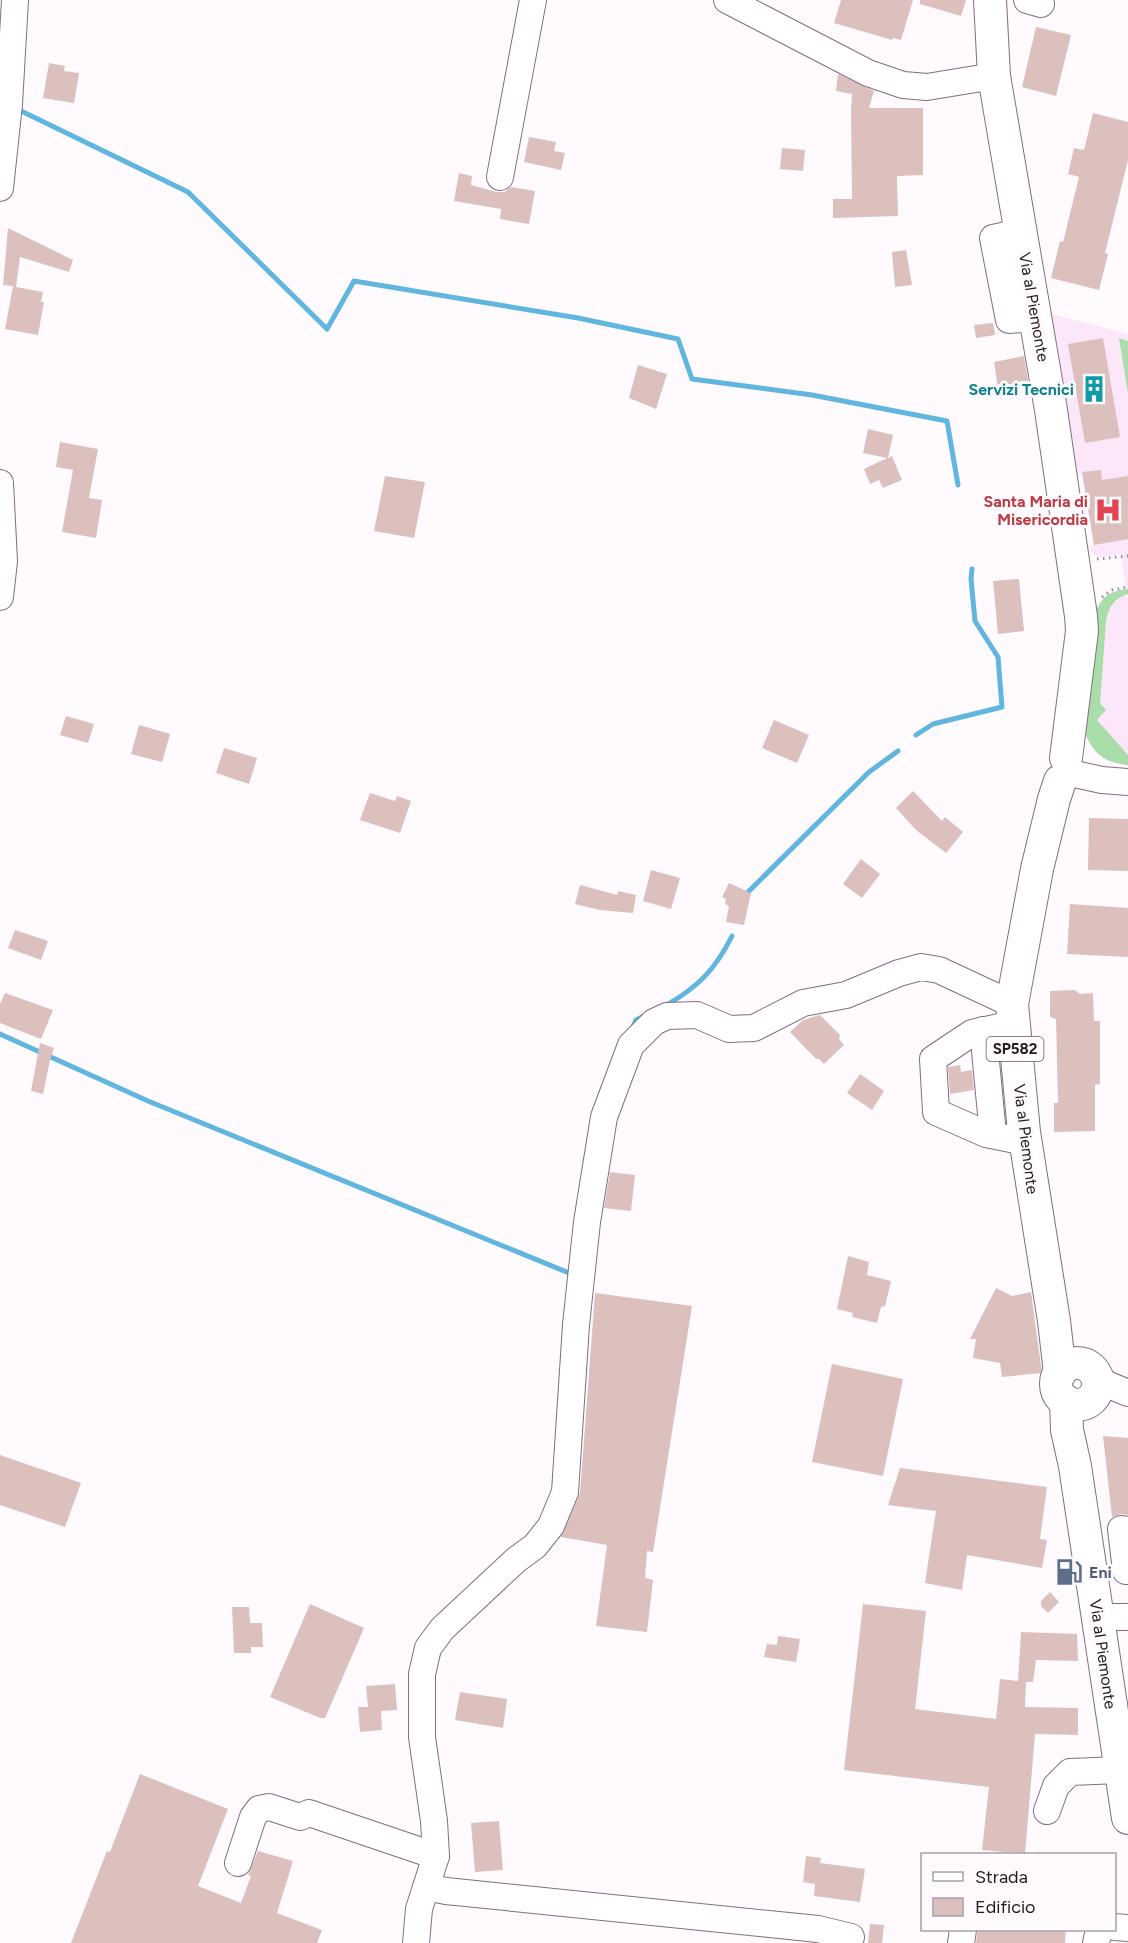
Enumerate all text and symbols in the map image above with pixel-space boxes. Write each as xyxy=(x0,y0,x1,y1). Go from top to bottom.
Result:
street label: Via al Piemonte xyxy=(1015,251,1053,363)
building icon: Servizi Tecnici xyxy=(1079,374,1109,404)
place label: Servizi Tecnici xyxy=(969,380,1074,399)
place label: Santa Maria di Misericordia xyxy=(984,492,1088,529)
hospital icon: Santa Maria di Misericordia xyxy=(1093,495,1123,525)
road number: SP582 xyxy=(986,1037,1044,1061)
street label: Via al Piemonte xyxy=(1010,1083,1042,1195)
fuel station icon: Eni xyxy=(1054,1557,1084,1587)
place label: Eni xyxy=(1089,1563,1112,1582)
street label: Via al Piemonte xyxy=(1086,1598,1120,1710)
legend xyxy=(921,1853,1116,1931)
text: Strada xyxy=(975,1866,1028,1888)
text: Edificio xyxy=(975,1896,1036,1918)

